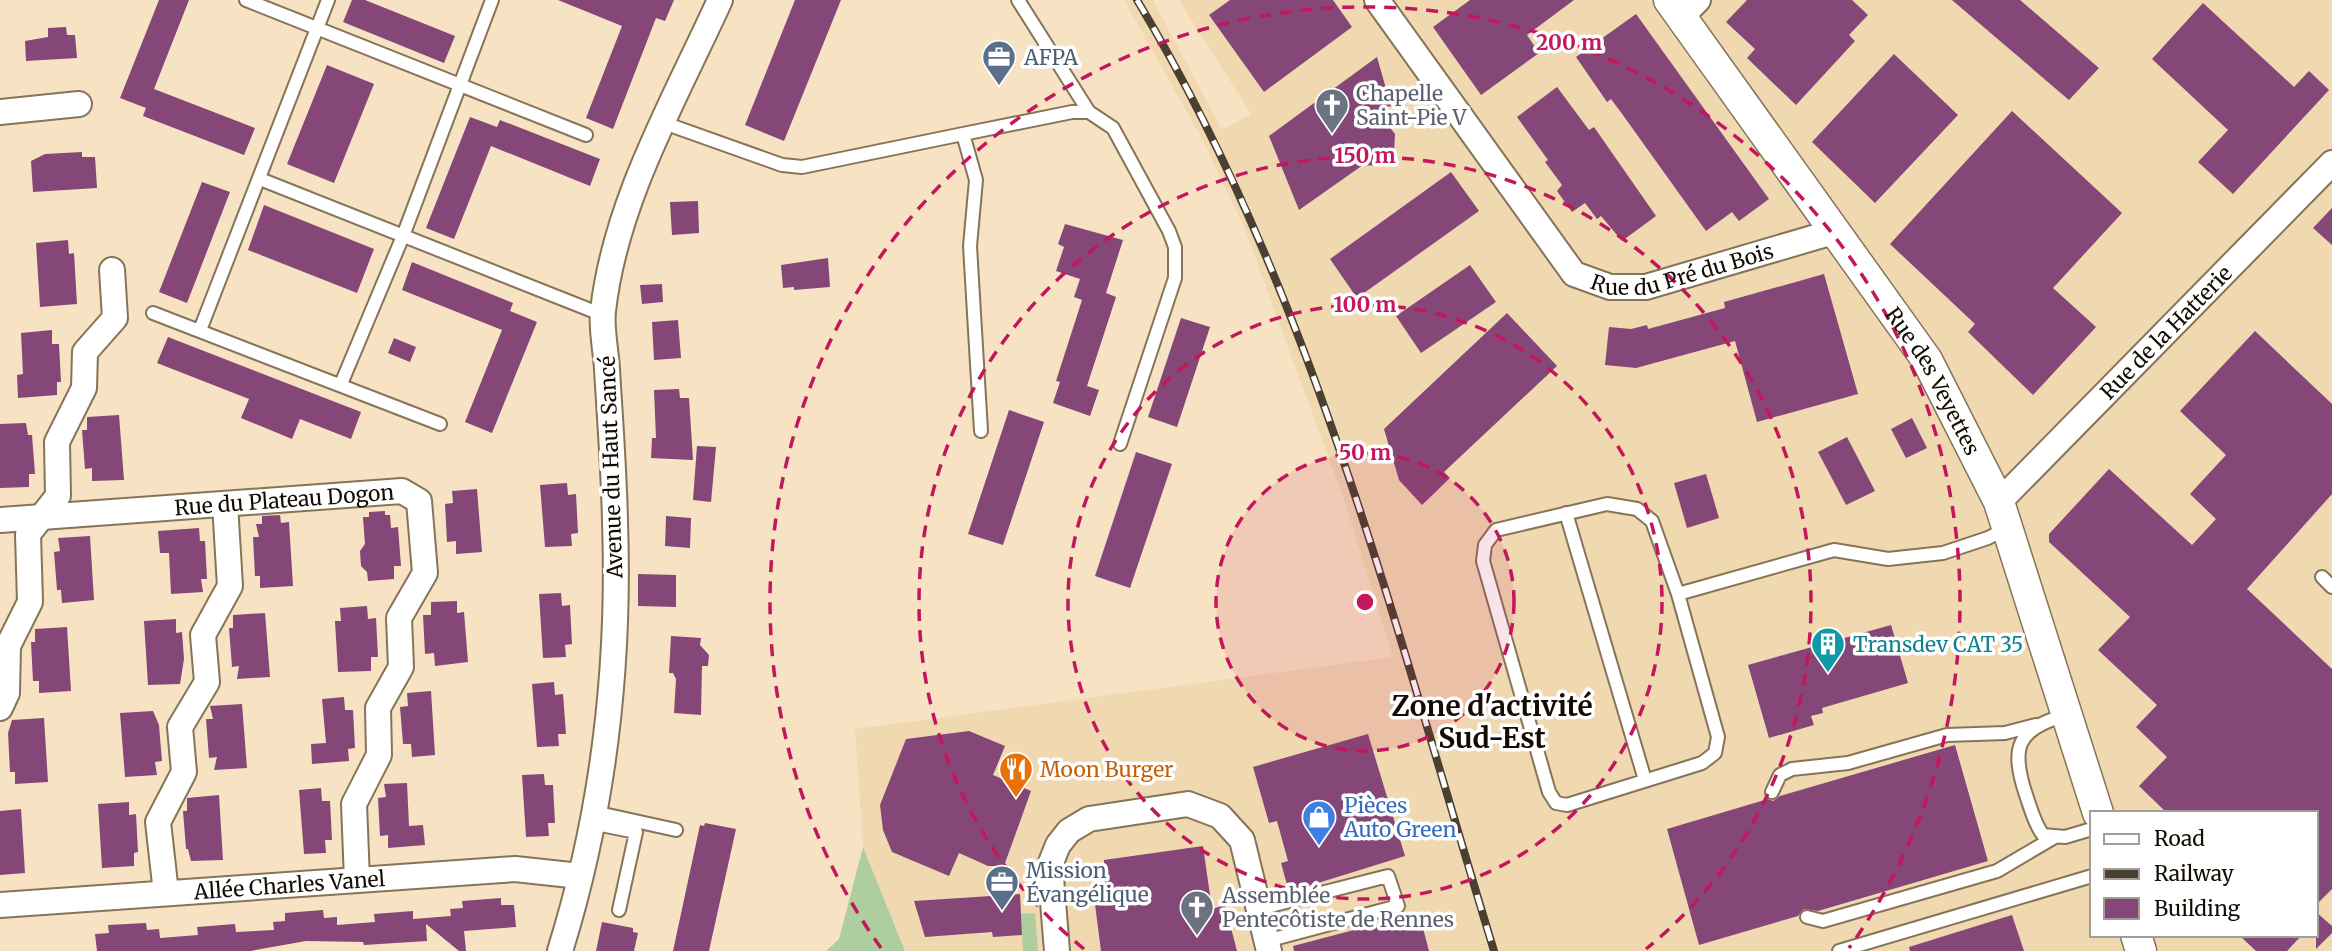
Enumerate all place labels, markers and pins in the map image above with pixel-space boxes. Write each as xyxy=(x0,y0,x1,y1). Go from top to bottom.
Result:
office icon: AFPA xyxy=(980,38,1018,87)
place label: AFPA xyxy=(1023,44,1078,71)
place label: Chapelle Saint-Pie V xyxy=(1356,80,1468,131)
church icon: Chapelle Saint-Pie V xyxy=(1313,86,1351,135)
centre of rings xyxy=(1353,590,1377,614)
building icon: Transdev CAT 35 xyxy=(1809,625,1847,674)
place label: Transdev CAT 35 xyxy=(1853,631,2023,658)
restaurant icon: Moon Burger xyxy=(997,750,1035,799)
place label: Moon Burger xyxy=(1040,756,1174,783)
place label: Pièces Auto Green xyxy=(1343,792,1456,843)
shop icon: Pièces Auto Green xyxy=(1300,798,1338,847)
place label: Mission Évangélique xyxy=(1026,857,1149,908)
office icon: Mission Évangélique xyxy=(983,863,1021,912)
place label: Assemblée Pentecôtiste de Rennes xyxy=(1221,882,1454,933)
church icon: Assemblée Pentecôtiste de Rennes xyxy=(1178,888,1216,937)

